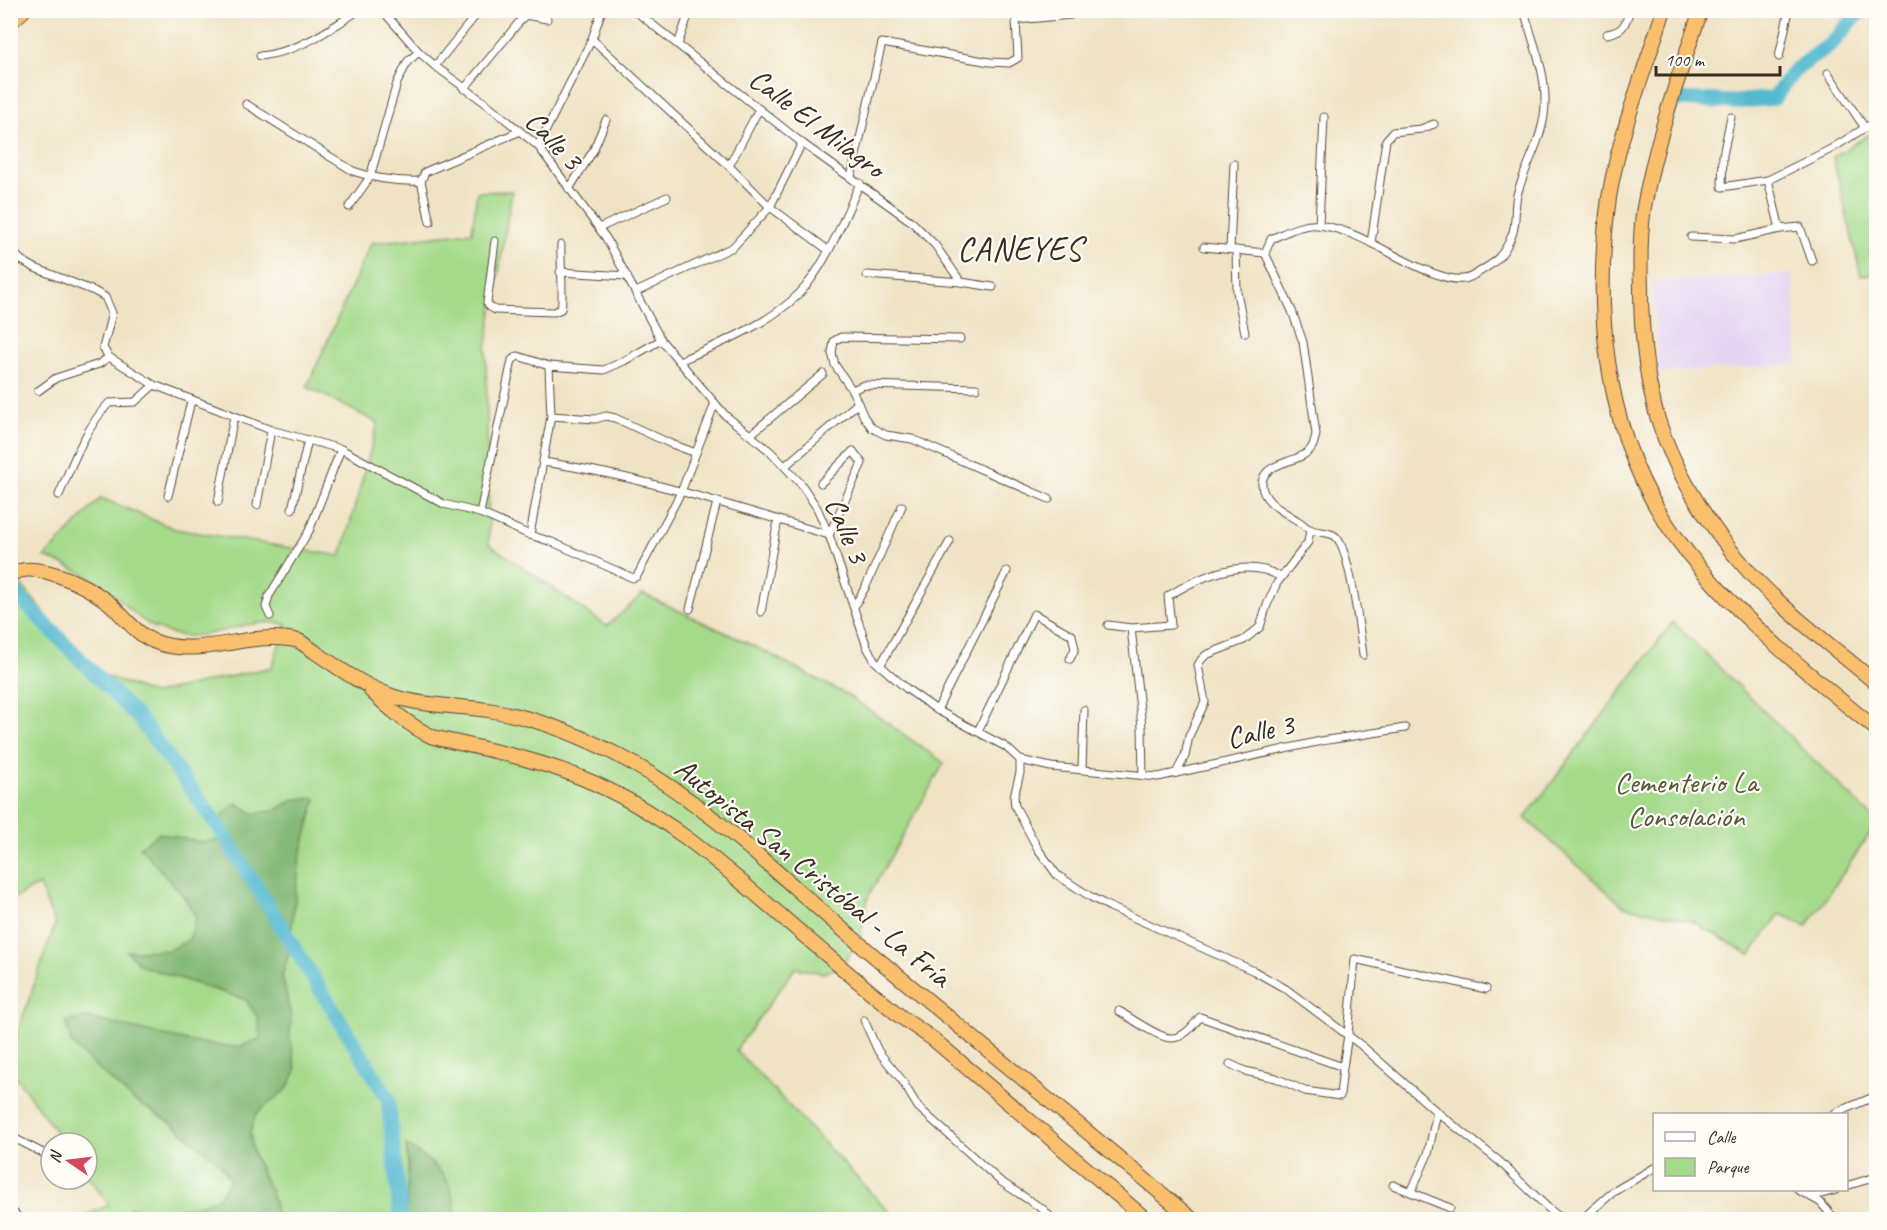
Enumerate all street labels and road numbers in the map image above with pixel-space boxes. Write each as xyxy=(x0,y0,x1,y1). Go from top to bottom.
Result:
street label: Calle El Milagro xyxy=(742,60,895,188)
street label: Calle 3 xyxy=(517,102,593,180)
street label: Calle 3 xyxy=(816,491,879,571)
street label: Calle 3 xyxy=(1223,704,1300,757)
street label: Autopista San Cristóbal - La Fría xyxy=(667,749,960,996)

